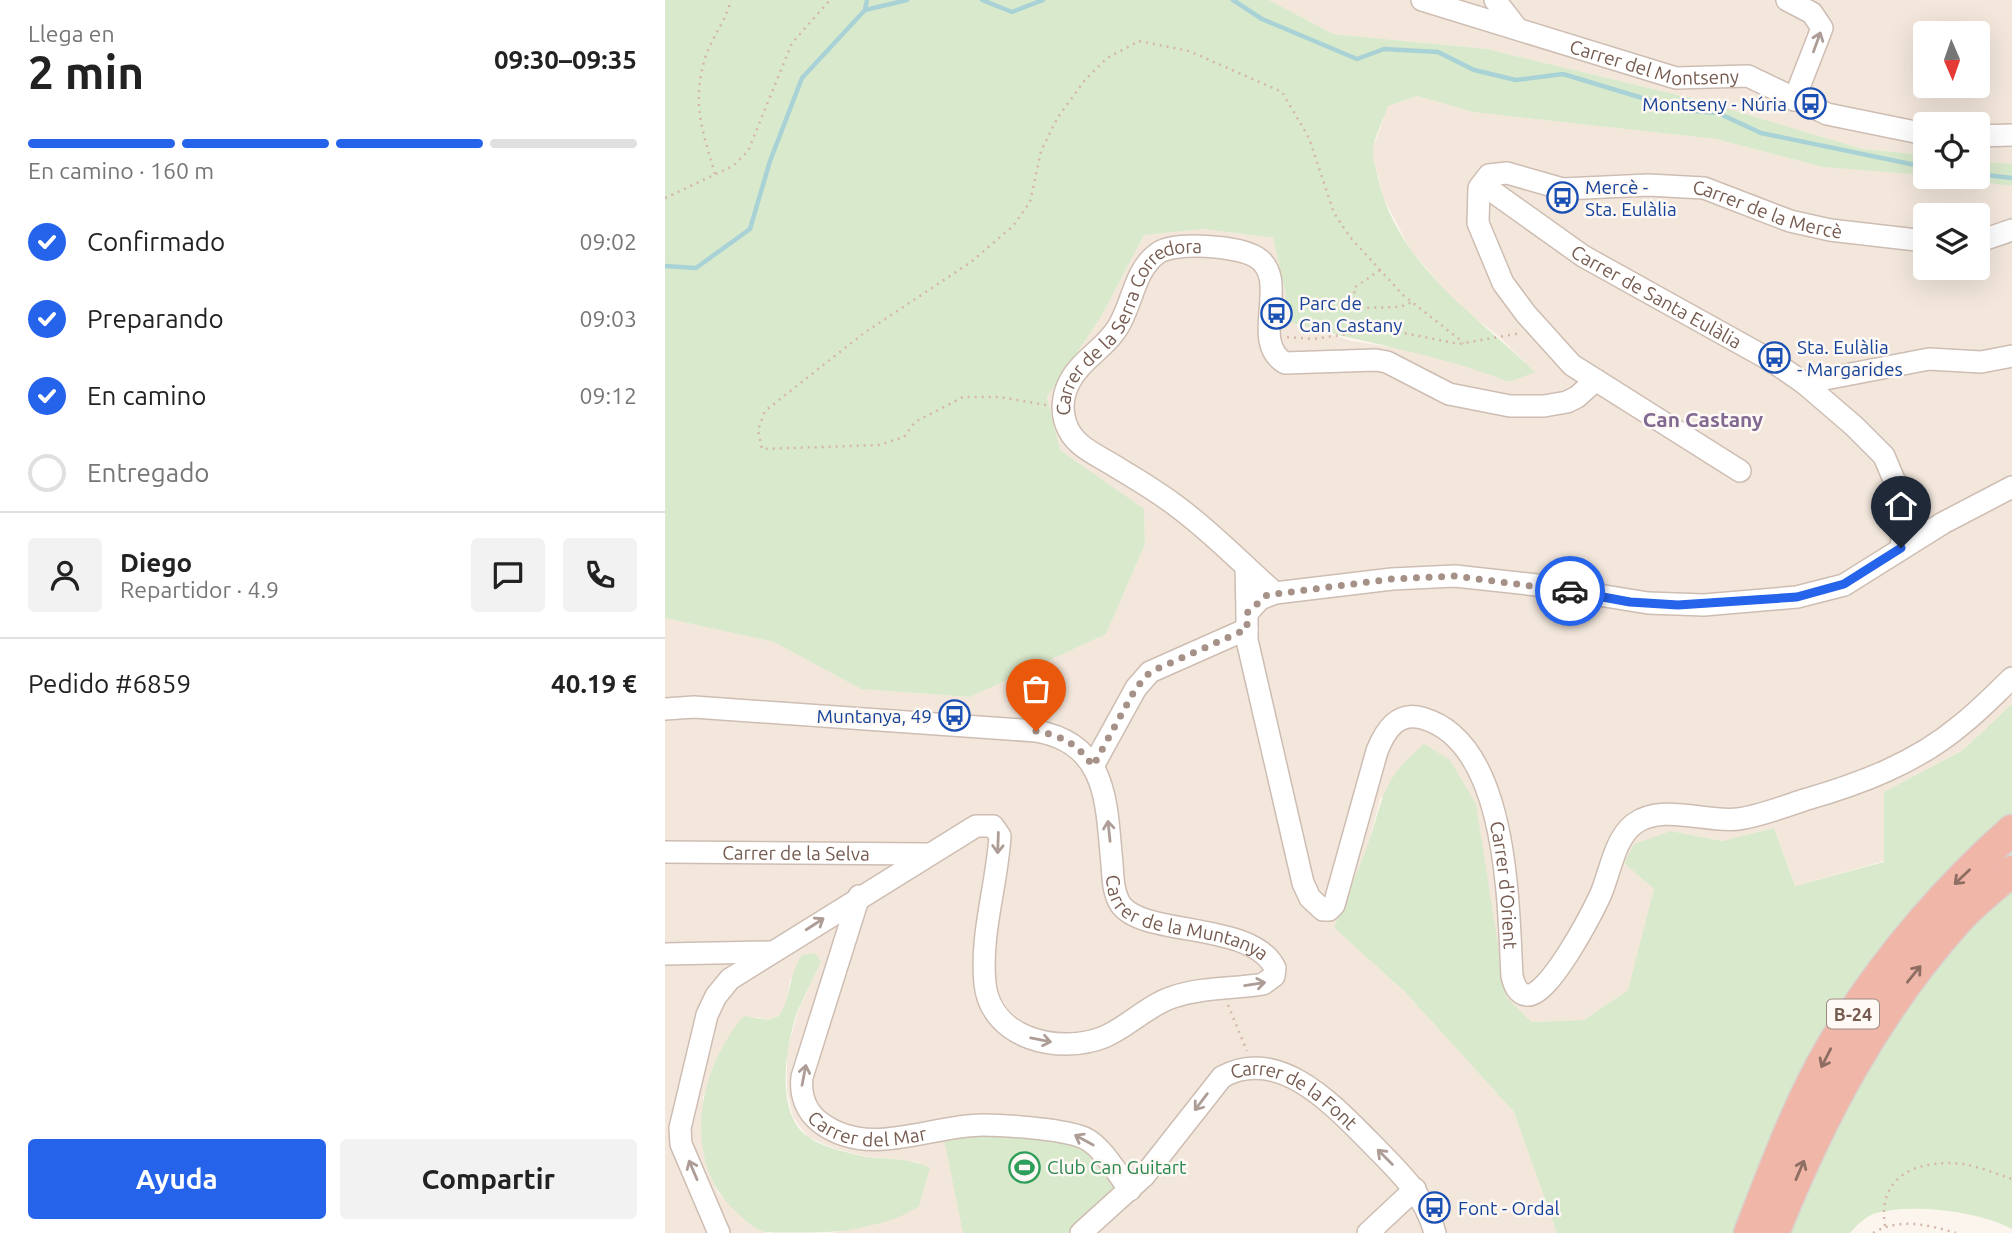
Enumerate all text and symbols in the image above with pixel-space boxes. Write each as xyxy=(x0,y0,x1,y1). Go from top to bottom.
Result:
text: Llega en xyxy=(28,21,115,46)
north arrow xyxy=(1913,21,1990,98)
map controls xyxy=(1913,21,1990,280)
one-way arrow xyxy=(1811,32,1824,54)
street label: Carrer del Montseny xyxy=(1567,35,1739,89)
text: 09:30–09:35 xyxy=(494,45,637,74)
text: 2 min xyxy=(28,46,144,98)
bus stop icon: Montseny - Núria xyxy=(1793,87,1827,121)
place label: Montseny - Núria xyxy=(1642,93,1787,115)
button: locate xyxy=(1913,112,1990,189)
text: En camino · 160 m xyxy=(28,158,214,183)
place label: Mercè - Sta. Eulàlia xyxy=(1585,176,1677,220)
street label: Carrer de la Mercè xyxy=(1692,176,1843,242)
bus stop icon: Mercè - Sta. Eulàlia xyxy=(1545,181,1579,215)
button: layers xyxy=(1913,203,1990,280)
icon: check xyxy=(28,223,66,261)
text: Confirmado xyxy=(87,227,225,256)
text: 09:02 xyxy=(579,229,637,254)
street label: Carrer de la Serra Corredora xyxy=(1052,235,1202,416)
street label: Carrer de Santa Eulàlia xyxy=(1567,240,1746,353)
place label: Parc de Can Castany xyxy=(1299,292,1402,336)
bus stop icon: Parc de Can Castany xyxy=(1259,297,1293,331)
icon: check xyxy=(28,300,66,338)
text: Preparando xyxy=(87,304,224,333)
text: 09:03 xyxy=(579,306,637,331)
place label: Sta. Eulàlia - Margarides xyxy=(1797,336,1903,380)
bus stop icon: Sta. Eulàlia - Margarides xyxy=(1757,341,1791,375)
icon: check xyxy=(28,377,66,415)
text: En camino xyxy=(87,381,207,410)
text: 09:12 xyxy=(579,383,637,408)
district label: Can Castany xyxy=(1643,407,1763,431)
text: Entregado xyxy=(87,458,210,487)
pin xyxy=(1871,476,1931,548)
icon: home xyxy=(1882,487,1920,525)
button: person xyxy=(28,538,102,612)
button: chat xyxy=(471,538,545,612)
button: phone xyxy=(563,538,637,612)
text: Diego xyxy=(120,548,192,577)
courier xyxy=(1535,556,1605,626)
icon: car xyxy=(1551,572,1589,610)
text: Repartidor · 4.9 xyxy=(120,577,279,602)
pin xyxy=(1006,659,1066,731)
text: Pedido #6859 xyxy=(28,669,191,698)
text: 40.19 € xyxy=(551,669,637,698)
icon: bag xyxy=(1017,670,1055,708)
bus stop icon: Muntanya, 49 xyxy=(938,699,972,733)
place label: Muntanya, 49 xyxy=(817,705,932,727)
street label: Carrer d'Orient xyxy=(1486,819,1522,950)
one-way arrow xyxy=(1102,820,1115,842)
one-way arrow xyxy=(991,832,1005,855)
street label: Carrer de la Selva xyxy=(722,841,870,865)
one-way arrow xyxy=(1954,869,1971,886)
street label: Carrer de la Muntanya xyxy=(1102,873,1273,965)
one-way arrow xyxy=(804,916,824,930)
one-way arrow xyxy=(1906,965,1922,983)
one-way arrow xyxy=(1243,978,1266,991)
road number: B-24 xyxy=(1827,1000,1879,1028)
one-way arrow xyxy=(1029,1033,1052,1047)
one-way arrow xyxy=(1818,1047,1832,1068)
street label: Carrer de la Font xyxy=(1228,1057,1362,1134)
one-way arrow xyxy=(797,1064,811,1087)
one-way arrow xyxy=(1194,1092,1209,1111)
street label: Carrer del Mar xyxy=(804,1106,928,1151)
one-way arrow xyxy=(1075,1133,1095,1147)
button: Ayuda xyxy=(28,1139,326,1219)
button: Compartir xyxy=(340,1139,637,1219)
one-way arrow xyxy=(1377,1149,1394,1166)
sports icon: Club Can Guitart xyxy=(1007,1150,1041,1184)
place label: Club Can Guitart xyxy=(1047,1156,1187,1178)
one-way arrow xyxy=(1794,1159,1807,1181)
one-way arrow xyxy=(685,1160,698,1182)
bus stop icon: Font - Ordal xyxy=(1418,1191,1452,1225)
place label: Font - Ordal xyxy=(1458,1197,1559,1219)

